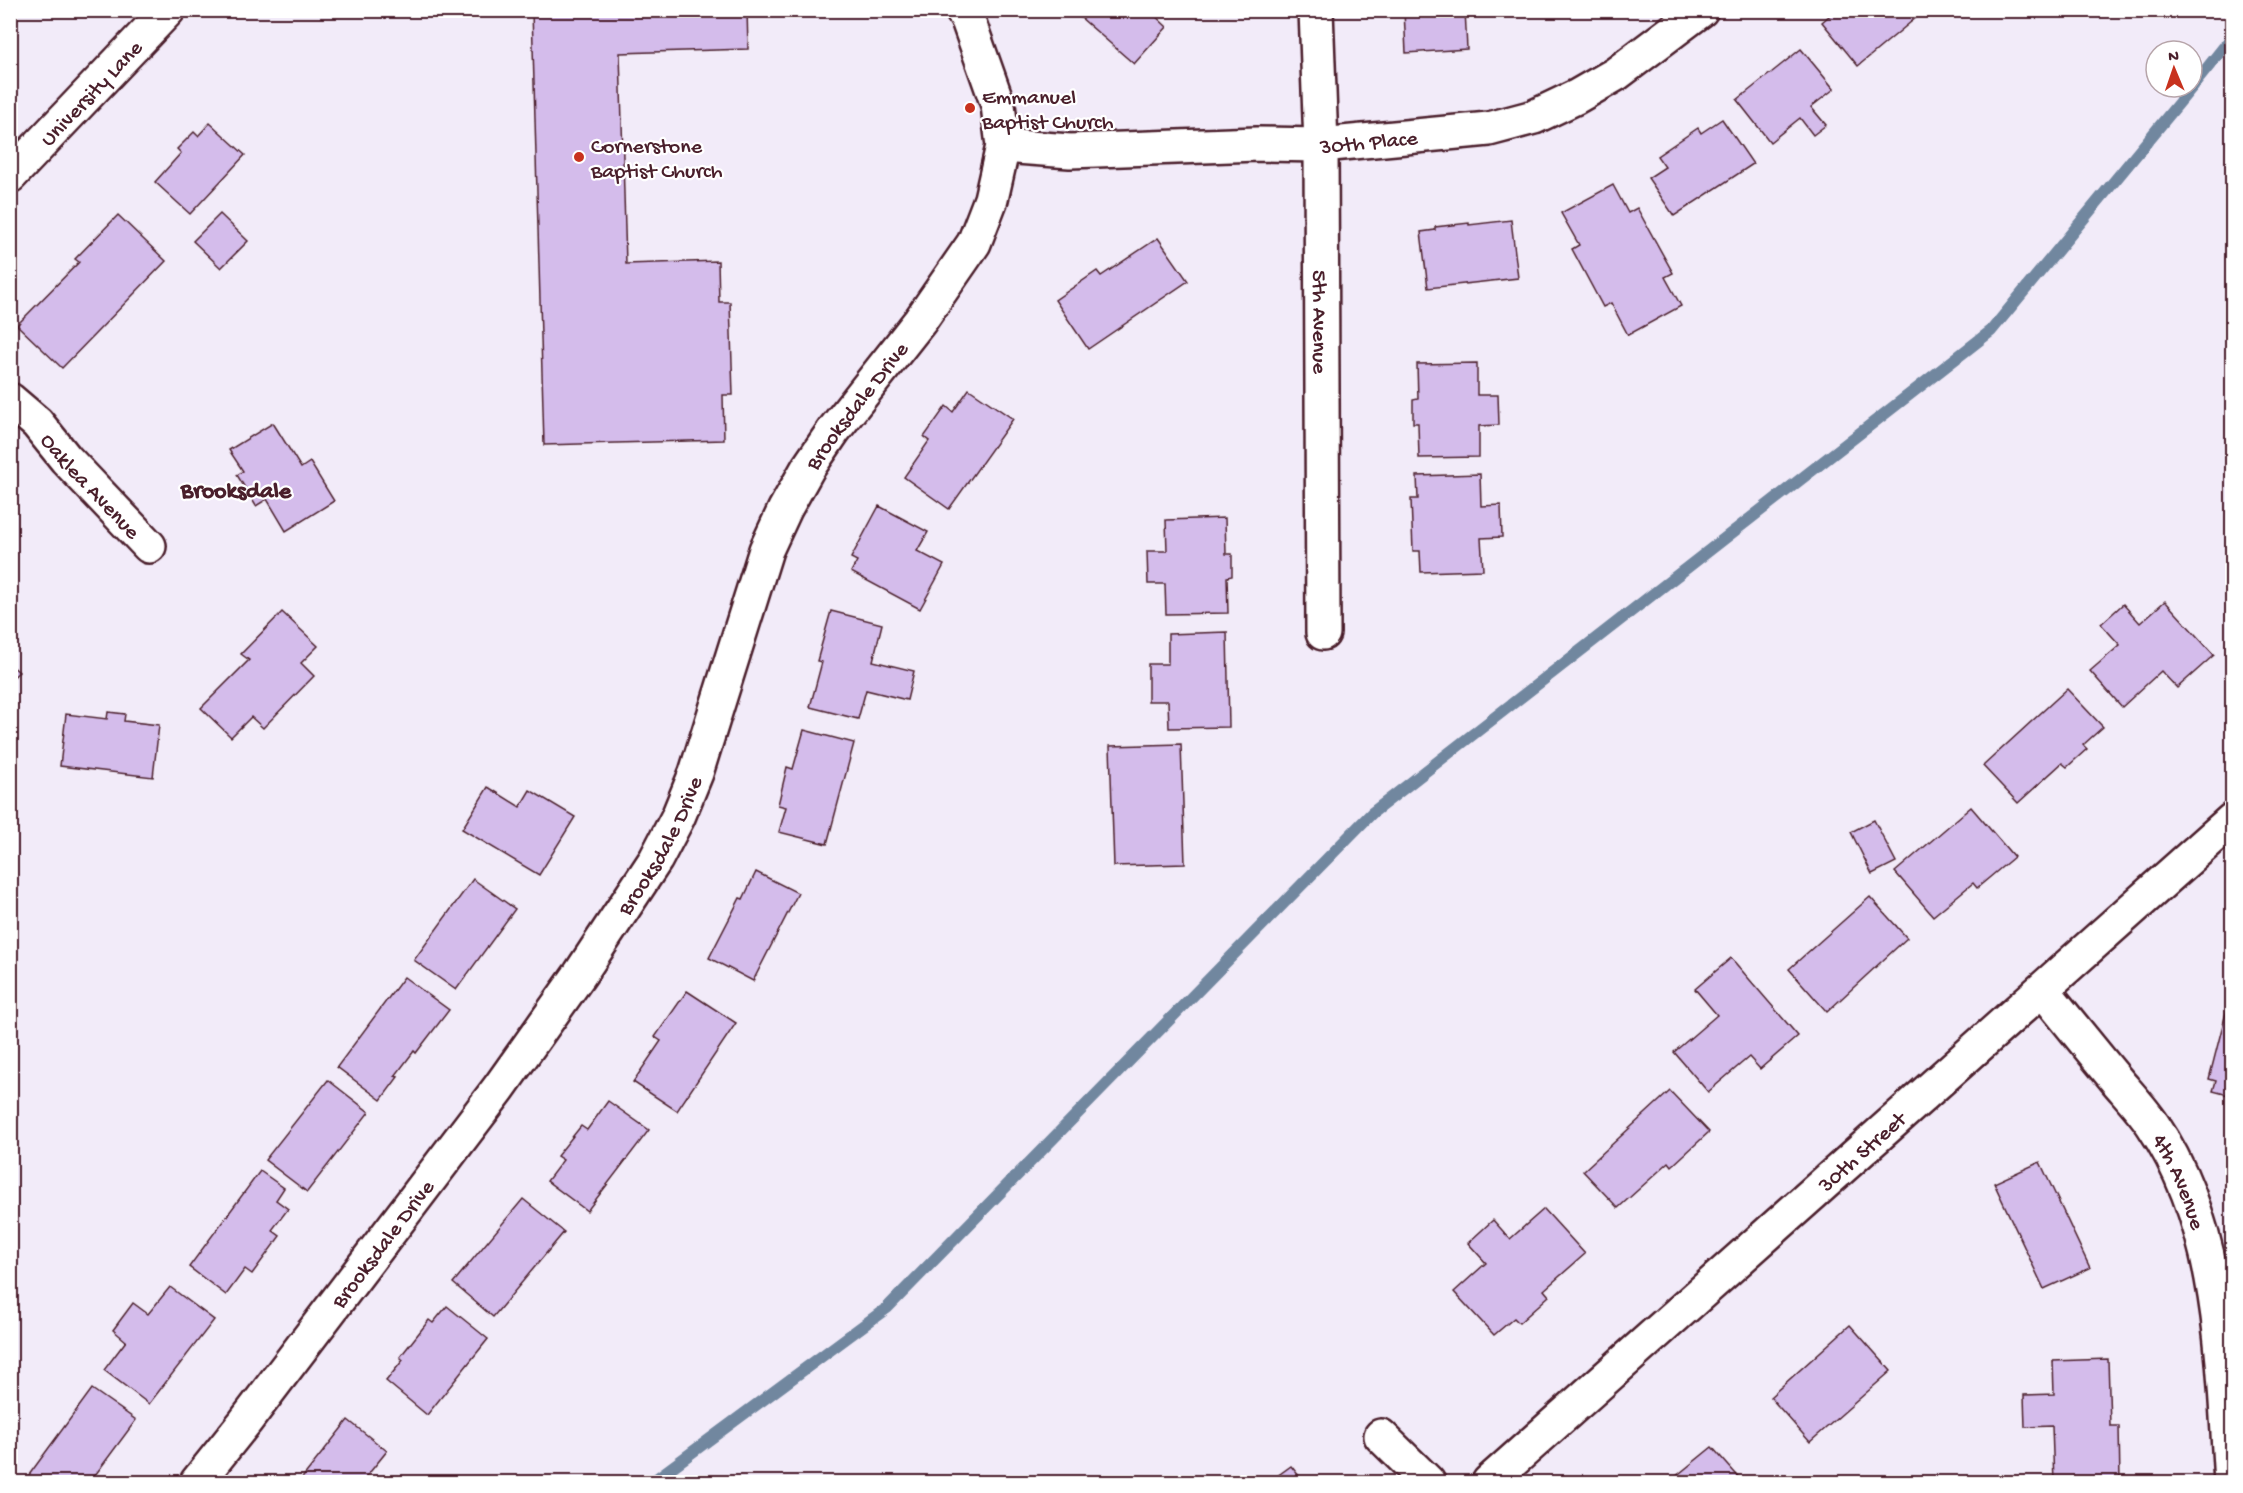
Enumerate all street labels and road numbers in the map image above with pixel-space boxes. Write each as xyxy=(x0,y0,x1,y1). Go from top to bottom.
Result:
street label: University Lane xyxy=(36,36,150,153)
street label: 30th Place xyxy=(1318,127,1419,162)
street label: 5th Avenue xyxy=(1305,270,1331,375)
street label: Brooksdale Drive xyxy=(801,337,916,477)
street label: Oaklea Avenue xyxy=(33,429,145,546)
street label: Brooksdale Drive xyxy=(613,773,710,922)
street label: 30th Street xyxy=(1814,1107,1914,1200)
street label: 4th Avenue xyxy=(2145,1130,2209,1234)
street label: Brooksdale Drive xyxy=(327,1175,442,1315)

